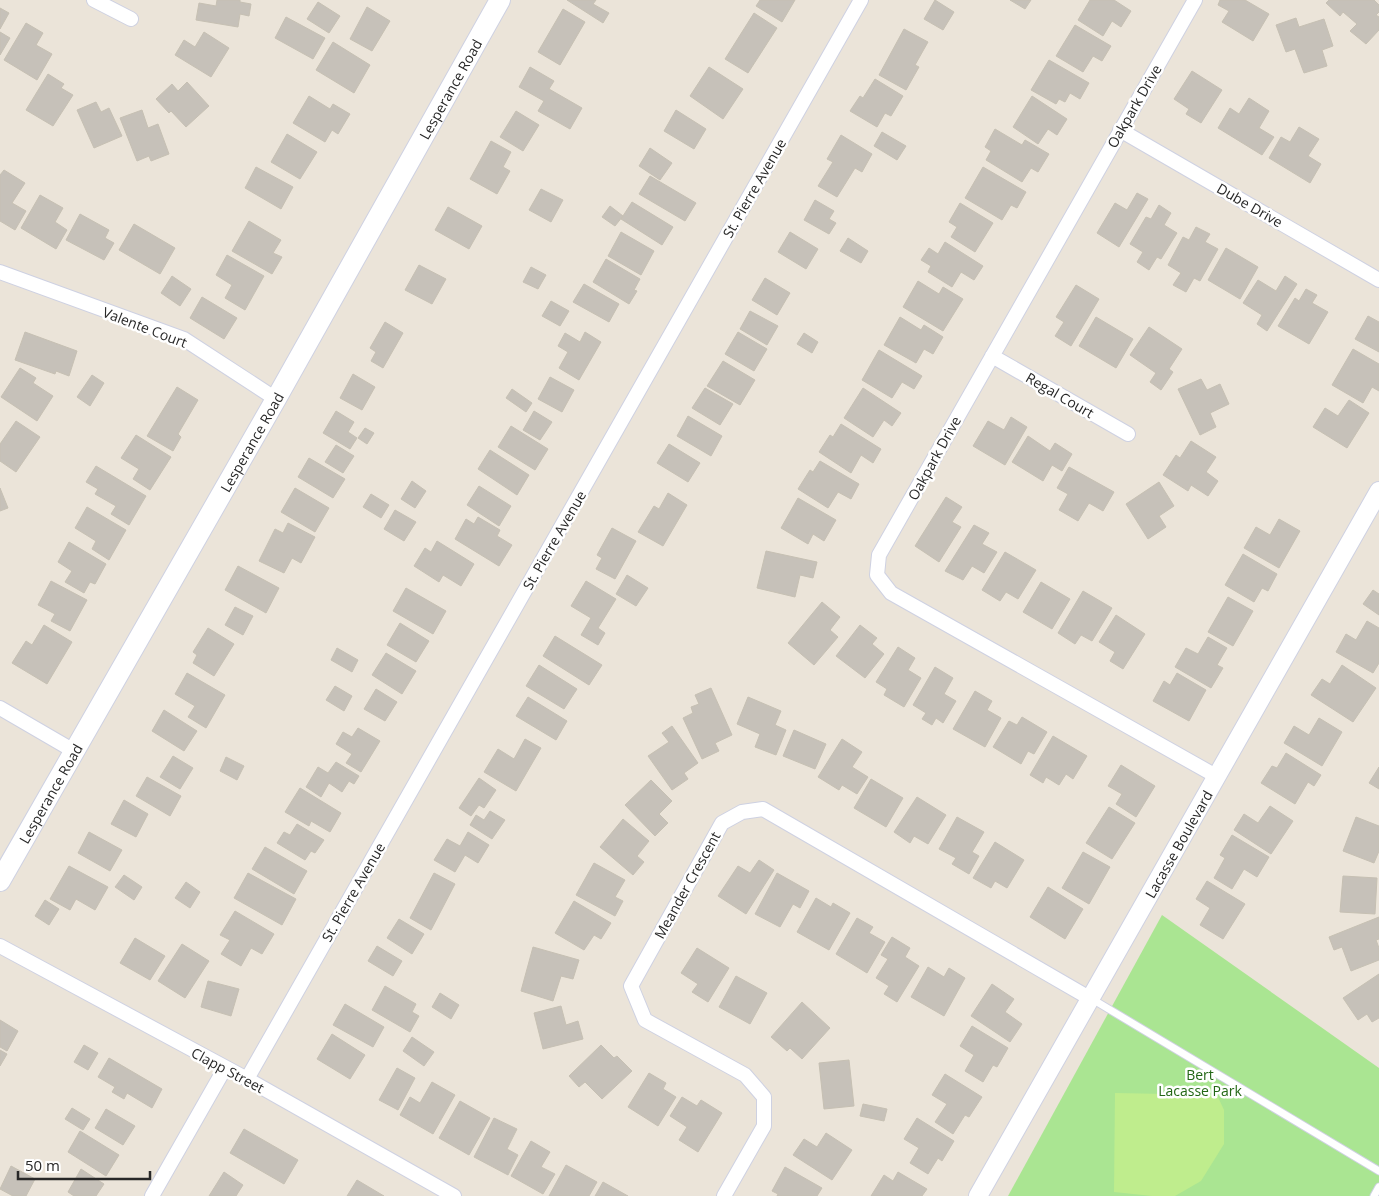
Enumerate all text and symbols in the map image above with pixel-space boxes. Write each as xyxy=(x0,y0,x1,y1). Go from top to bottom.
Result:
street label: Lesperance Road xyxy=(414,35,486,142)
street label: Oakpark Drive xyxy=(1102,61,1166,151)
street label: St. Pierre Avenue xyxy=(718,135,790,241)
street label: Dube Drive xyxy=(1214,179,1287,232)
street label: Valente Court xyxy=(100,302,190,352)
street label: Regal Court xyxy=(1023,368,1097,422)
street label: Lesperance Road xyxy=(215,389,288,495)
street label: Oakpark Drive xyxy=(903,412,965,503)
street label: St. Pierre Avenue xyxy=(518,487,590,593)
street label: Lesperance Road xyxy=(14,740,86,847)
street label: Lacasse Boulevard xyxy=(1140,787,1216,901)
street label: Meander Crescent xyxy=(650,828,724,942)
street label: St. Pierre Avenue xyxy=(317,839,389,945)
street label: Clapp Street xyxy=(188,1043,268,1097)
park label: Bert Lacasse Park xyxy=(1158,1065,1242,1100)
scale bar xyxy=(18,1148,150,1180)
text: 50 m xyxy=(25,1155,60,1175)

